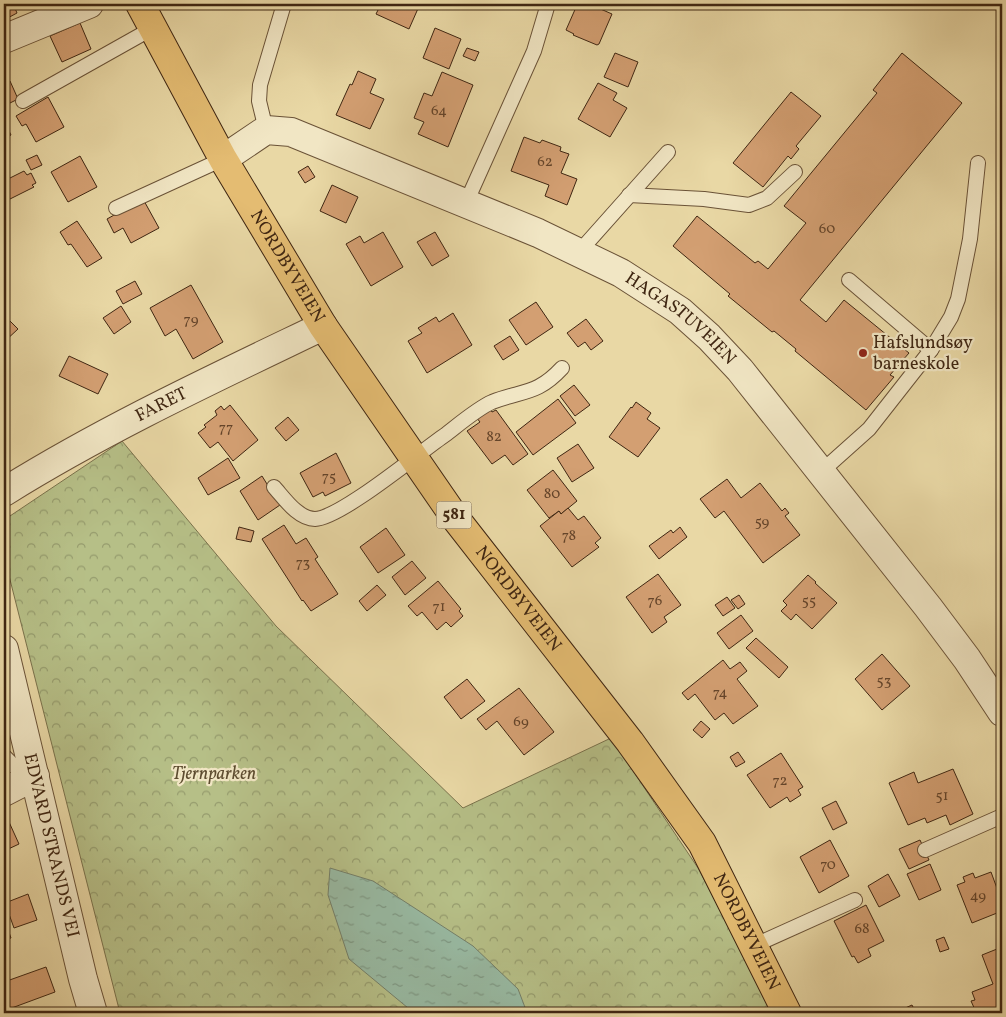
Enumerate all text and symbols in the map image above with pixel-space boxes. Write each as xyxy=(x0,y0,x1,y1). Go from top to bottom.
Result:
house number: 64 xyxy=(431,101,447,122)
house number: 62 xyxy=(537,152,553,173)
street label: NORDBYVEIEN xyxy=(244,205,331,328)
house number: 60 xyxy=(819,219,835,240)
street label: HAGASTUVEIEN xyxy=(620,266,742,371)
house number: 79 xyxy=(184,310,199,331)
place label: Hafslundsøy barneskole xyxy=(873,331,973,377)
marker: Hafslundsøy barneskole xyxy=(857,347,869,359)
street label: FARET xyxy=(131,381,192,428)
house number: 77 xyxy=(219,418,233,439)
house number: 82 xyxy=(486,427,502,448)
house number: 75 xyxy=(322,467,336,488)
house number: 80 xyxy=(544,484,560,505)
road number: 581 xyxy=(436,502,472,528)
house number: 59 xyxy=(755,512,770,533)
house number: 78 xyxy=(562,526,576,547)
street label: NORDBYVEIEN xyxy=(469,541,567,657)
house number: 73 xyxy=(296,553,310,574)
house number: 76 xyxy=(648,591,662,612)
house number: 55 xyxy=(802,591,816,612)
house number: 71 xyxy=(432,597,446,618)
house number: 53 xyxy=(877,671,891,692)
house number: 74 xyxy=(713,683,727,704)
house number: 69 xyxy=(513,712,529,733)
street label: EDVARD STRANDS VEI xyxy=(17,751,85,940)
park label: Tjernparken xyxy=(172,762,256,787)
house number: 72 xyxy=(772,771,788,792)
house number: 51 xyxy=(935,786,949,807)
house number: 70 xyxy=(820,855,836,876)
street label: NORDBYVEIEN xyxy=(707,869,786,994)
house number: 49 xyxy=(970,886,986,907)
house number: 68 xyxy=(854,919,870,940)

